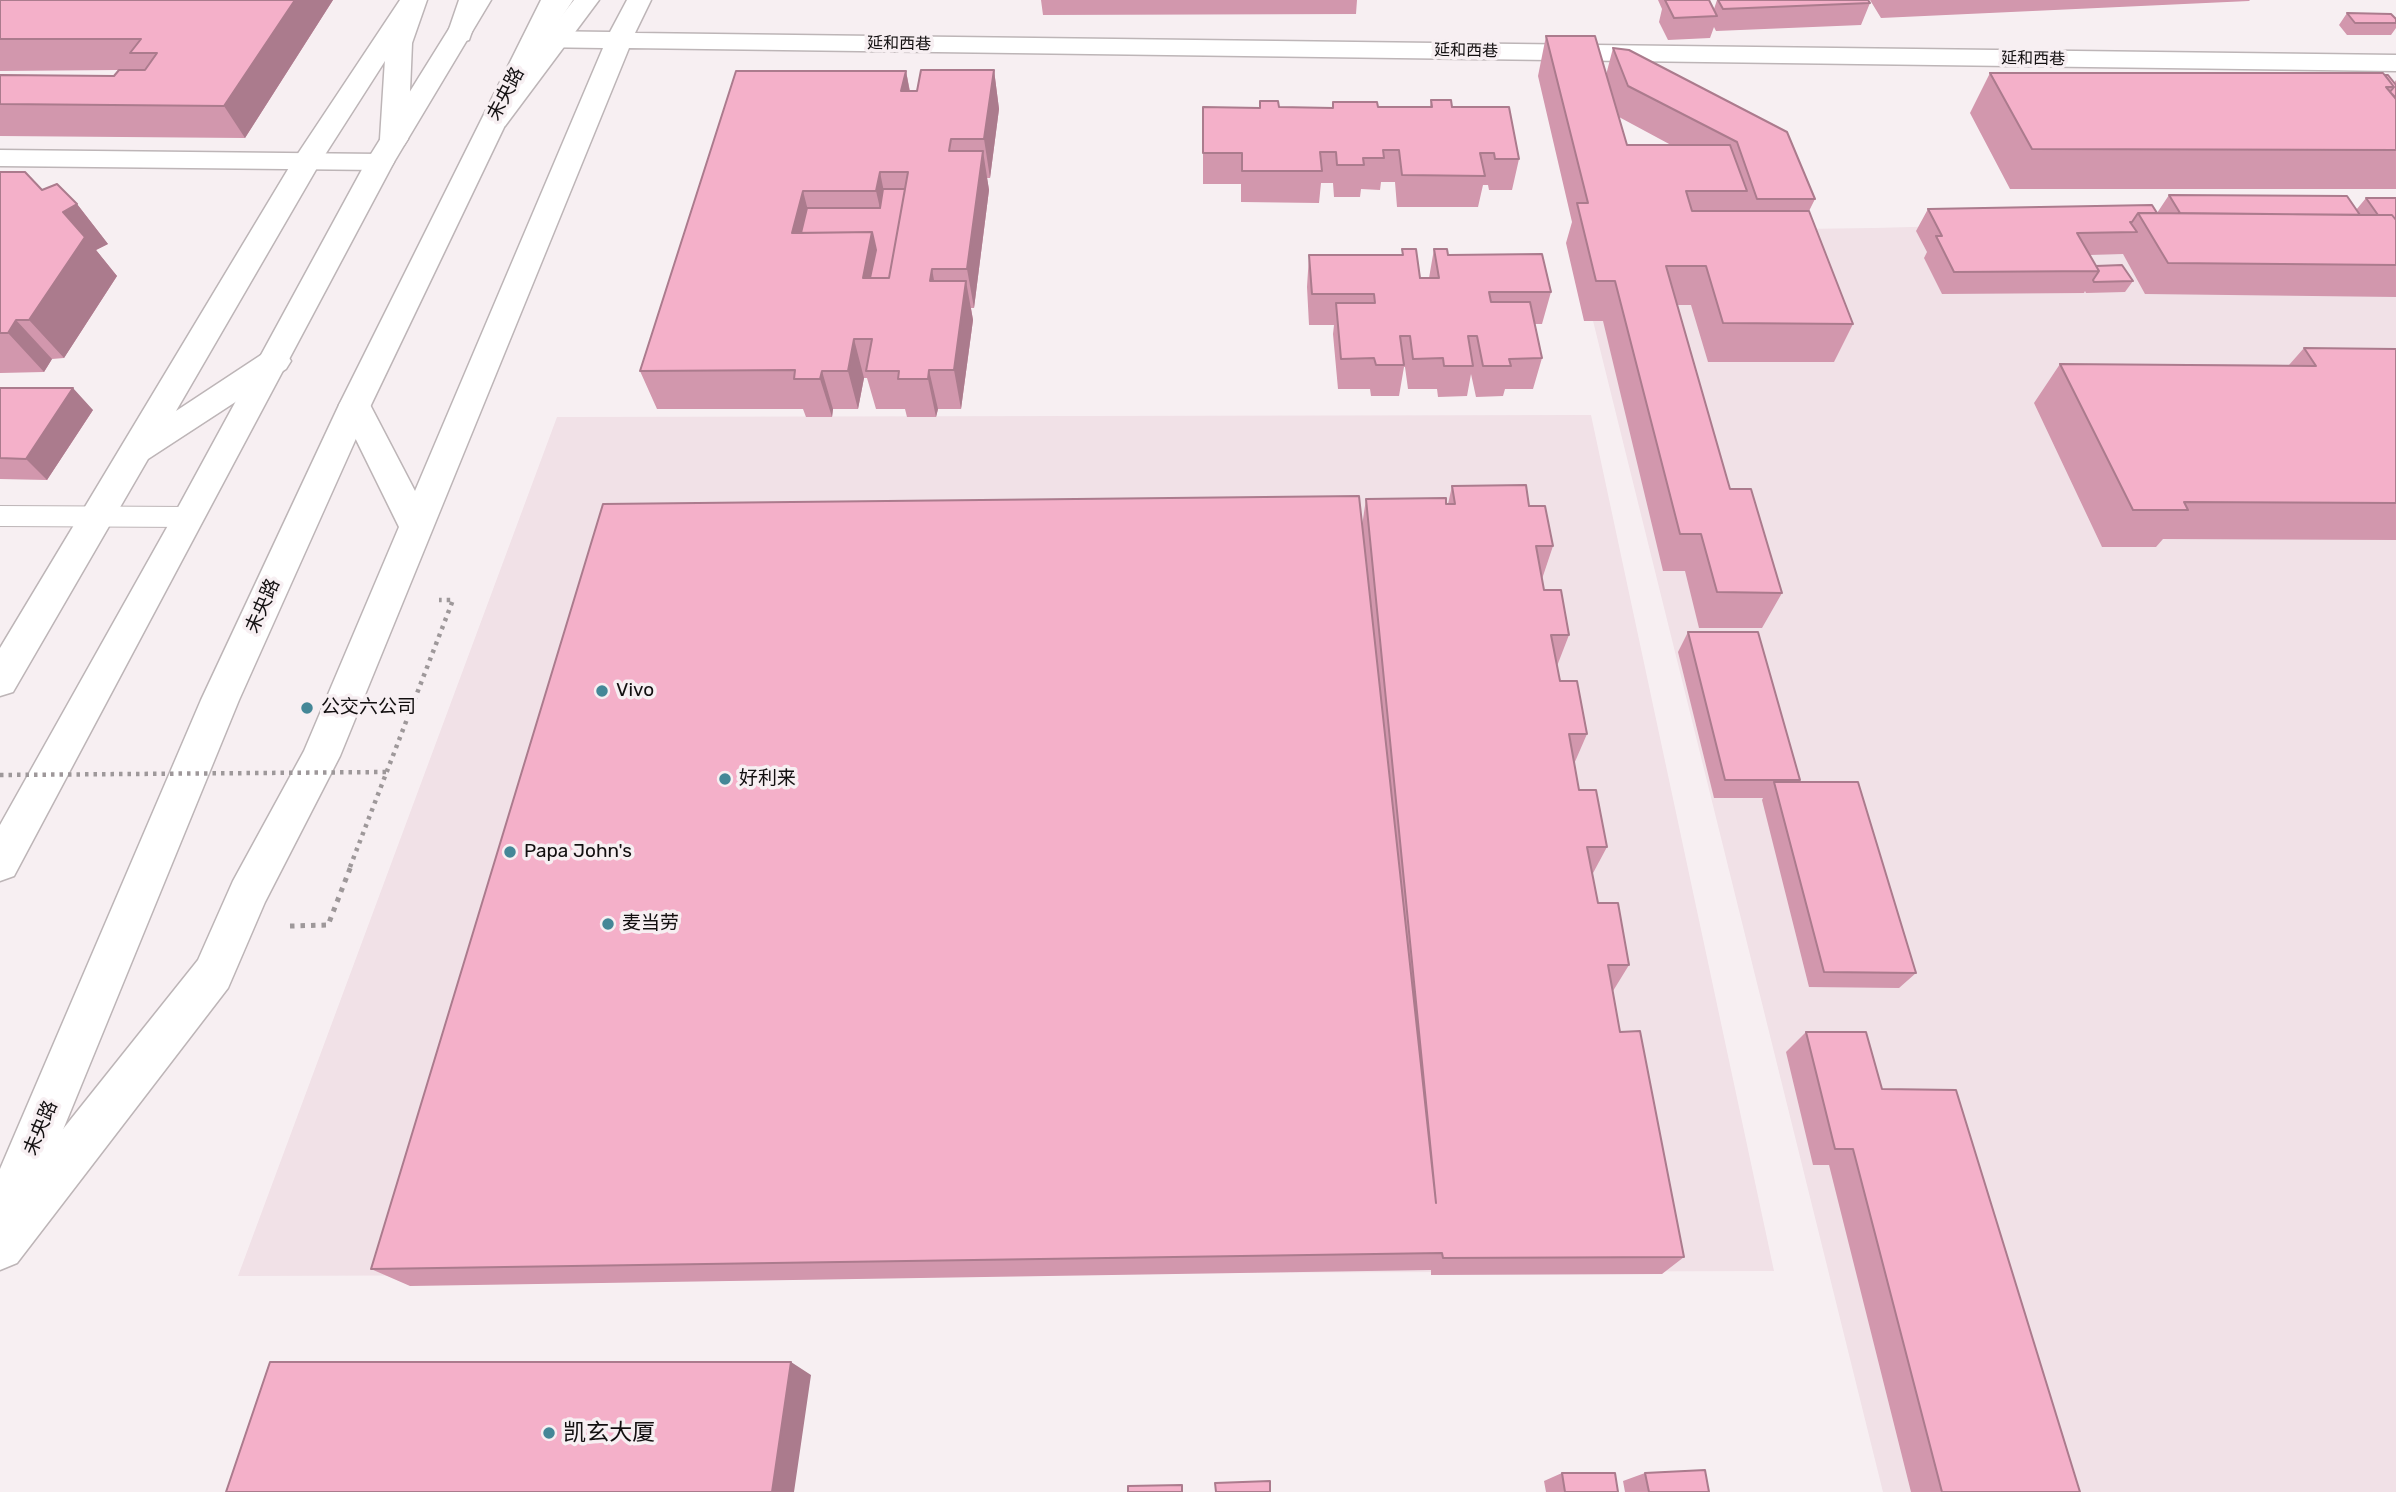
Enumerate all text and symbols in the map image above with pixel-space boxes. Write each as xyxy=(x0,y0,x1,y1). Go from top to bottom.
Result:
street label: 延和西巷 xyxy=(867,34,931,54)
street label: 延和西巷 xyxy=(1434,41,1498,61)
street label: 延和西巷 xyxy=(2001,49,2065,69)
street label: 未央路 xyxy=(483,63,529,125)
street label: 未央路 xyxy=(241,575,285,637)
place label: Vivo xyxy=(616,680,654,702)
marker: Vivo xyxy=(594,683,610,699)
place label: 公交六公司 xyxy=(321,697,416,719)
marker: 公交六公司 xyxy=(299,700,315,716)
place label: 好利来 xyxy=(739,768,796,790)
marker: 好利来 xyxy=(717,771,733,787)
place label: Papa John's xyxy=(524,841,632,863)
marker: Papa John's xyxy=(502,844,518,860)
place label: 麦当劳 xyxy=(622,913,679,935)
marker: 麦当劳 xyxy=(600,916,616,932)
street label: 未央路 xyxy=(19,1097,63,1159)
place label: 凯玄大厦 xyxy=(563,1419,655,1447)
marker: 凯玄大厦 xyxy=(541,1425,557,1441)

